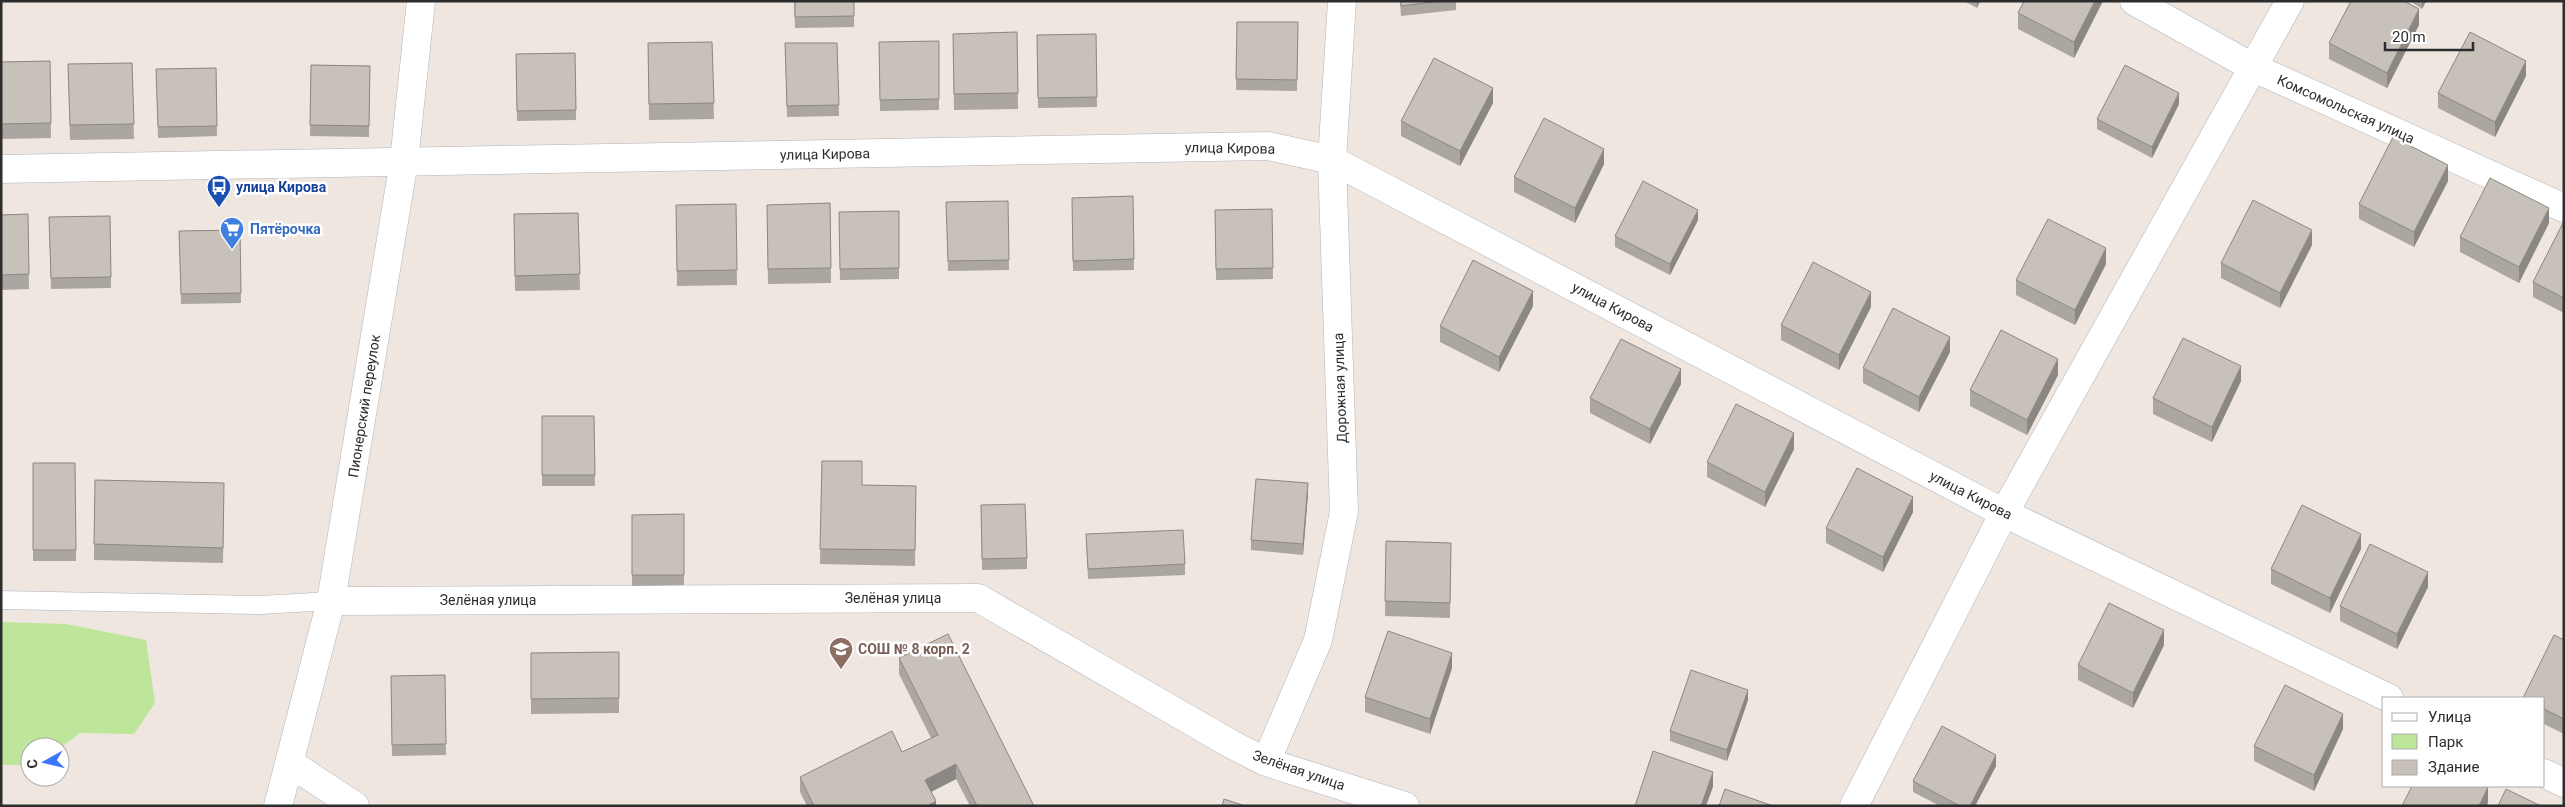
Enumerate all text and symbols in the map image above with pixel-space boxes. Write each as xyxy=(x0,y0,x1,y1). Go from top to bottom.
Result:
scale bar xyxy=(2385,20,2472,52)
text: 20 m xyxy=(2392,28,2426,46)
street label: Комсомольская улица xyxy=(2275,71,2417,147)
street label: улица Кирова xyxy=(1185,139,1275,157)
street label: улица Кирова xyxy=(780,145,870,163)
bus stop icon: улица Кирова xyxy=(206,174,232,208)
place label: улица Кирова xyxy=(236,179,327,195)
supermarket icon: Пятёрочка xyxy=(219,216,245,250)
place label: Пятёрочка xyxy=(250,221,321,237)
street label: улица Кирова xyxy=(1569,279,1657,335)
street label: Пионерский переулок xyxy=(345,333,383,479)
street label: Дорожная улица xyxy=(1330,333,1350,443)
street label: улица Кирова xyxy=(1927,467,2015,523)
street label: Зелёная улица xyxy=(845,590,941,606)
street label: Зелёная улица xyxy=(440,592,536,608)
school or university icon: СОШ № 8 корп. 2 xyxy=(828,636,854,670)
place label: СОШ № 8 корп. 2 xyxy=(858,641,970,657)
legend xyxy=(2382,697,2545,787)
text: Улица xyxy=(2428,708,2471,726)
text: Парк xyxy=(2428,733,2463,751)
north arrow xyxy=(20,737,70,787)
street label: Зелёная улица xyxy=(1251,747,1347,793)
text: С xyxy=(24,758,41,769)
text: Здание xyxy=(2428,758,2479,776)

